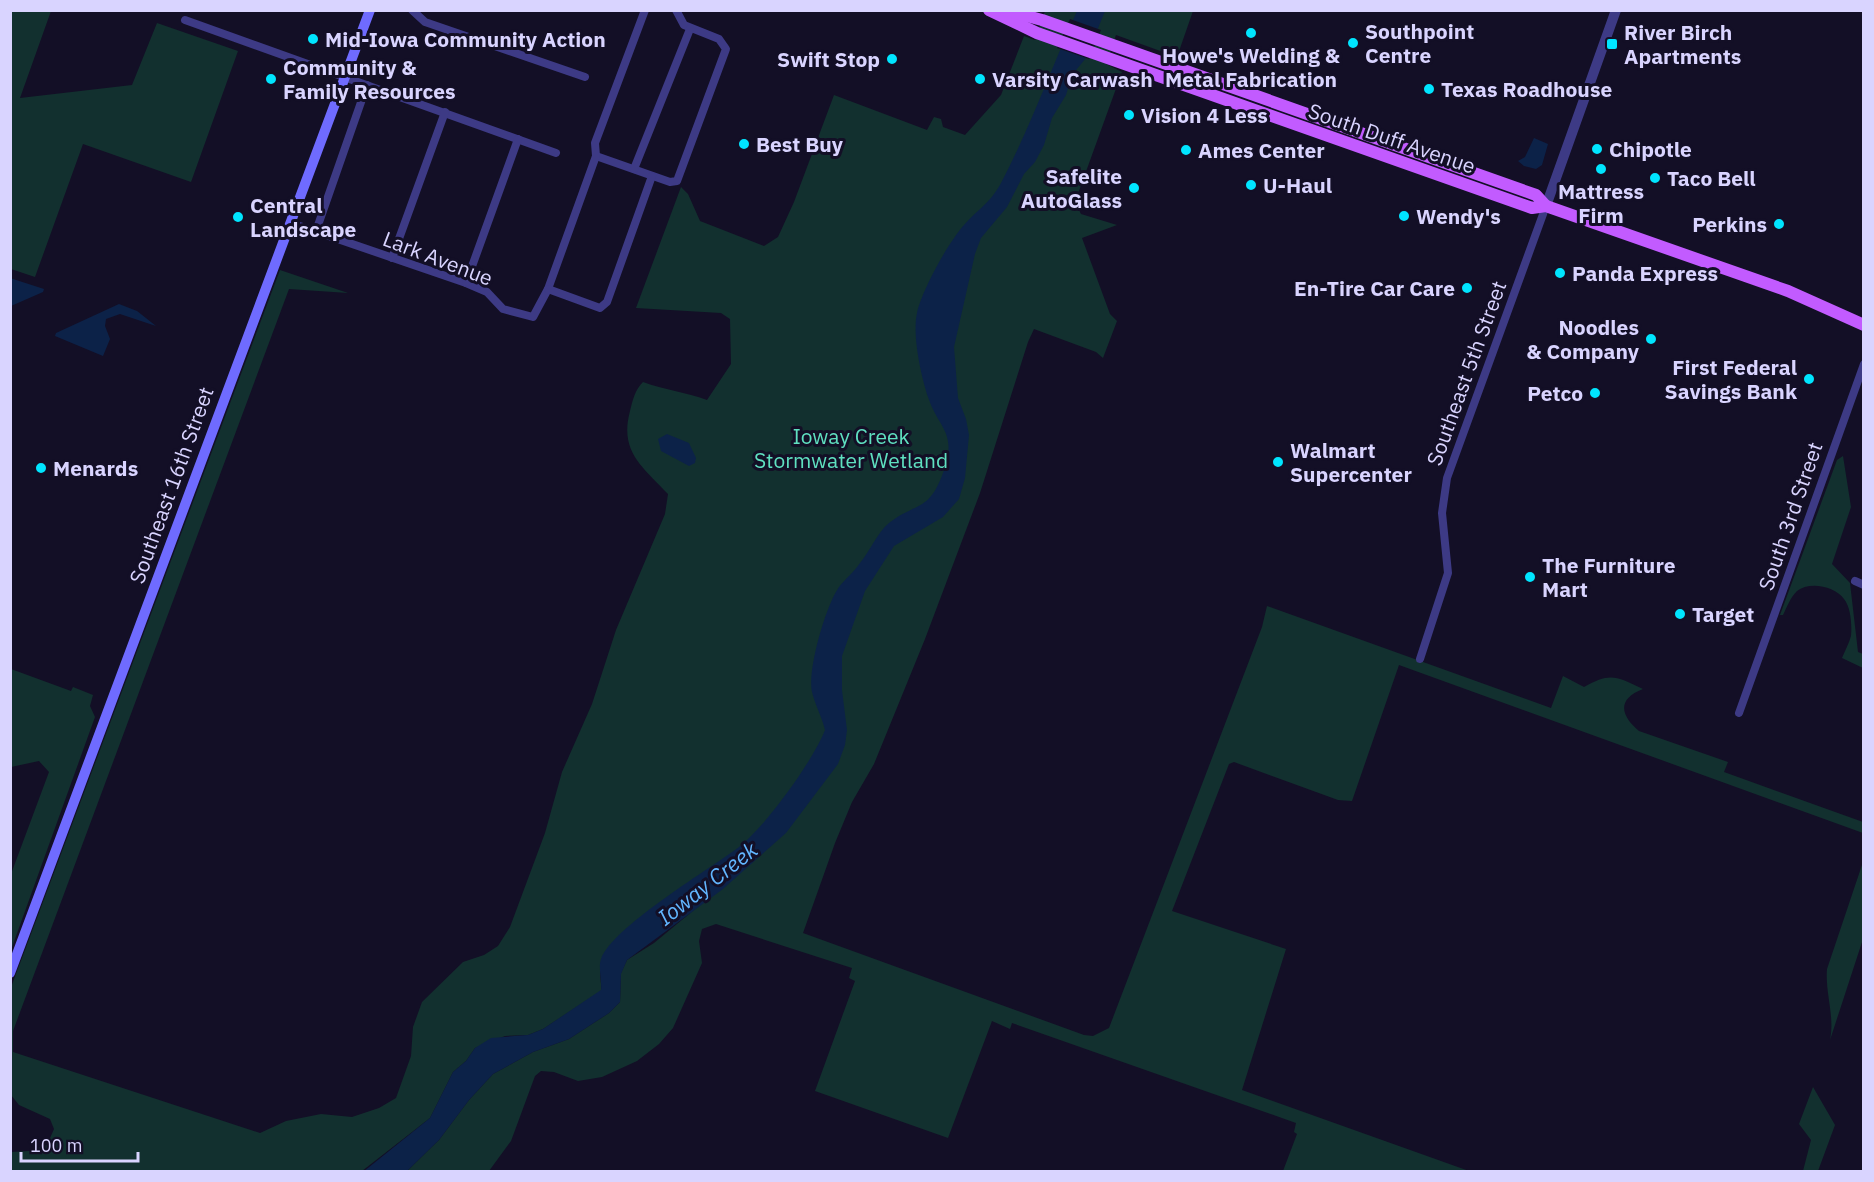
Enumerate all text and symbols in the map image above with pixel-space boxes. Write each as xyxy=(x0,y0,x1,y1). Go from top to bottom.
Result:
place label: Southpoint Centre xyxy=(1365,17,1474,69)
place label: River Birch Apartments xyxy=(1624,18,1741,70)
place label: Mid-Iowa Community Action xyxy=(325,25,606,53)
marker: Howe's Welding & Metal Fabrication xyxy=(1244,26,1258,40)
marker: Mid-Iowa Community Action xyxy=(306,32,320,46)
marker: Southpoint Centre xyxy=(1346,36,1360,50)
marker: River Birch Apartments xyxy=(1605,37,1619,51)
place label: Howe's Welding & Metal Fabrication xyxy=(1162,41,1341,93)
place label: Swift Stop xyxy=(777,45,880,73)
marker: Swift Stop xyxy=(885,52,899,66)
place label: Community & Family Resources xyxy=(283,53,456,105)
place label: Varsity Carwash xyxy=(992,65,1153,93)
marker: Community & Family Resources xyxy=(264,72,278,86)
marker: Varsity Carwash xyxy=(973,72,987,86)
place label: Texas Roadhouse xyxy=(1441,75,1612,103)
marker: Texas Roadhouse xyxy=(1422,82,1436,96)
street label: South Duff Avenue xyxy=(1305,96,1479,180)
place label: Vision 4 Less xyxy=(1141,101,1268,129)
marker: Vision 4 Less xyxy=(1122,108,1136,122)
place label: Best Buy xyxy=(756,130,844,158)
place label: Chipotle xyxy=(1609,135,1692,163)
place label: Ames Center xyxy=(1198,136,1325,164)
marker: Best Buy xyxy=(737,137,751,151)
marker: Chipotle xyxy=(1590,142,1604,156)
marker: Ames Center xyxy=(1179,143,1193,157)
place label: Safelite AutoGlass xyxy=(1021,162,1122,214)
marker: Mattress Firm xyxy=(1594,162,1608,176)
place label: Taco Bell xyxy=(1667,164,1756,192)
place label: U-Haul xyxy=(1263,171,1332,199)
marker: Taco Bell xyxy=(1648,171,1662,185)
place label: Mattress Firm xyxy=(1558,177,1644,229)
marker: U-Haul xyxy=(1244,178,1258,192)
marker: Safelite AutoGlass xyxy=(1127,181,1141,195)
place label: Central Landscape xyxy=(250,191,357,243)
place label: Wendy's xyxy=(1416,202,1501,230)
marker: Wendy's xyxy=(1397,209,1411,223)
marker: Central Landscape xyxy=(231,210,245,224)
place label: Perkins xyxy=(1692,210,1767,238)
marker: Perkins xyxy=(1772,217,1786,231)
street label: Lark Avenue xyxy=(379,224,497,292)
place label: Panda Express xyxy=(1572,259,1718,287)
marker: Panda Express xyxy=(1553,266,1567,280)
place label: En-Tire Car Care xyxy=(1294,274,1455,302)
street label: Southeast 5th Street xyxy=(1420,277,1512,469)
marker: En-Tire Car Care xyxy=(1460,281,1474,295)
place label: Noodles & Company xyxy=(1526,313,1640,365)
marker: Noodles & Company xyxy=(1644,332,1658,346)
place label: First Federal Savings Bank xyxy=(1665,353,1798,405)
marker: First Federal Savings Bank xyxy=(1802,372,1816,386)
place label: Petco xyxy=(1527,379,1583,407)
street label: Southeast 16th Street xyxy=(122,383,220,587)
marker: Petco xyxy=(1588,386,1602,400)
park label: Ioway Creek Stormwater Wetland xyxy=(754,422,948,474)
place label: Walmart Supercenter xyxy=(1290,436,1412,488)
street label: South 3rd Street xyxy=(1752,438,1828,594)
place label: Menards xyxy=(53,454,138,482)
marker: Walmart Supercenter xyxy=(1271,455,1285,469)
marker: Menards xyxy=(34,461,48,475)
place label: The Furniture Mart xyxy=(1542,551,1676,603)
marker: The Furniture Mart xyxy=(1523,570,1537,584)
place label: Target xyxy=(1692,600,1754,628)
marker: Target xyxy=(1673,607,1687,621)
water label: Ioway Creek xyxy=(651,834,763,931)
scale bar xyxy=(21,1125,138,1163)
text: 100 m xyxy=(30,1134,82,1157)

